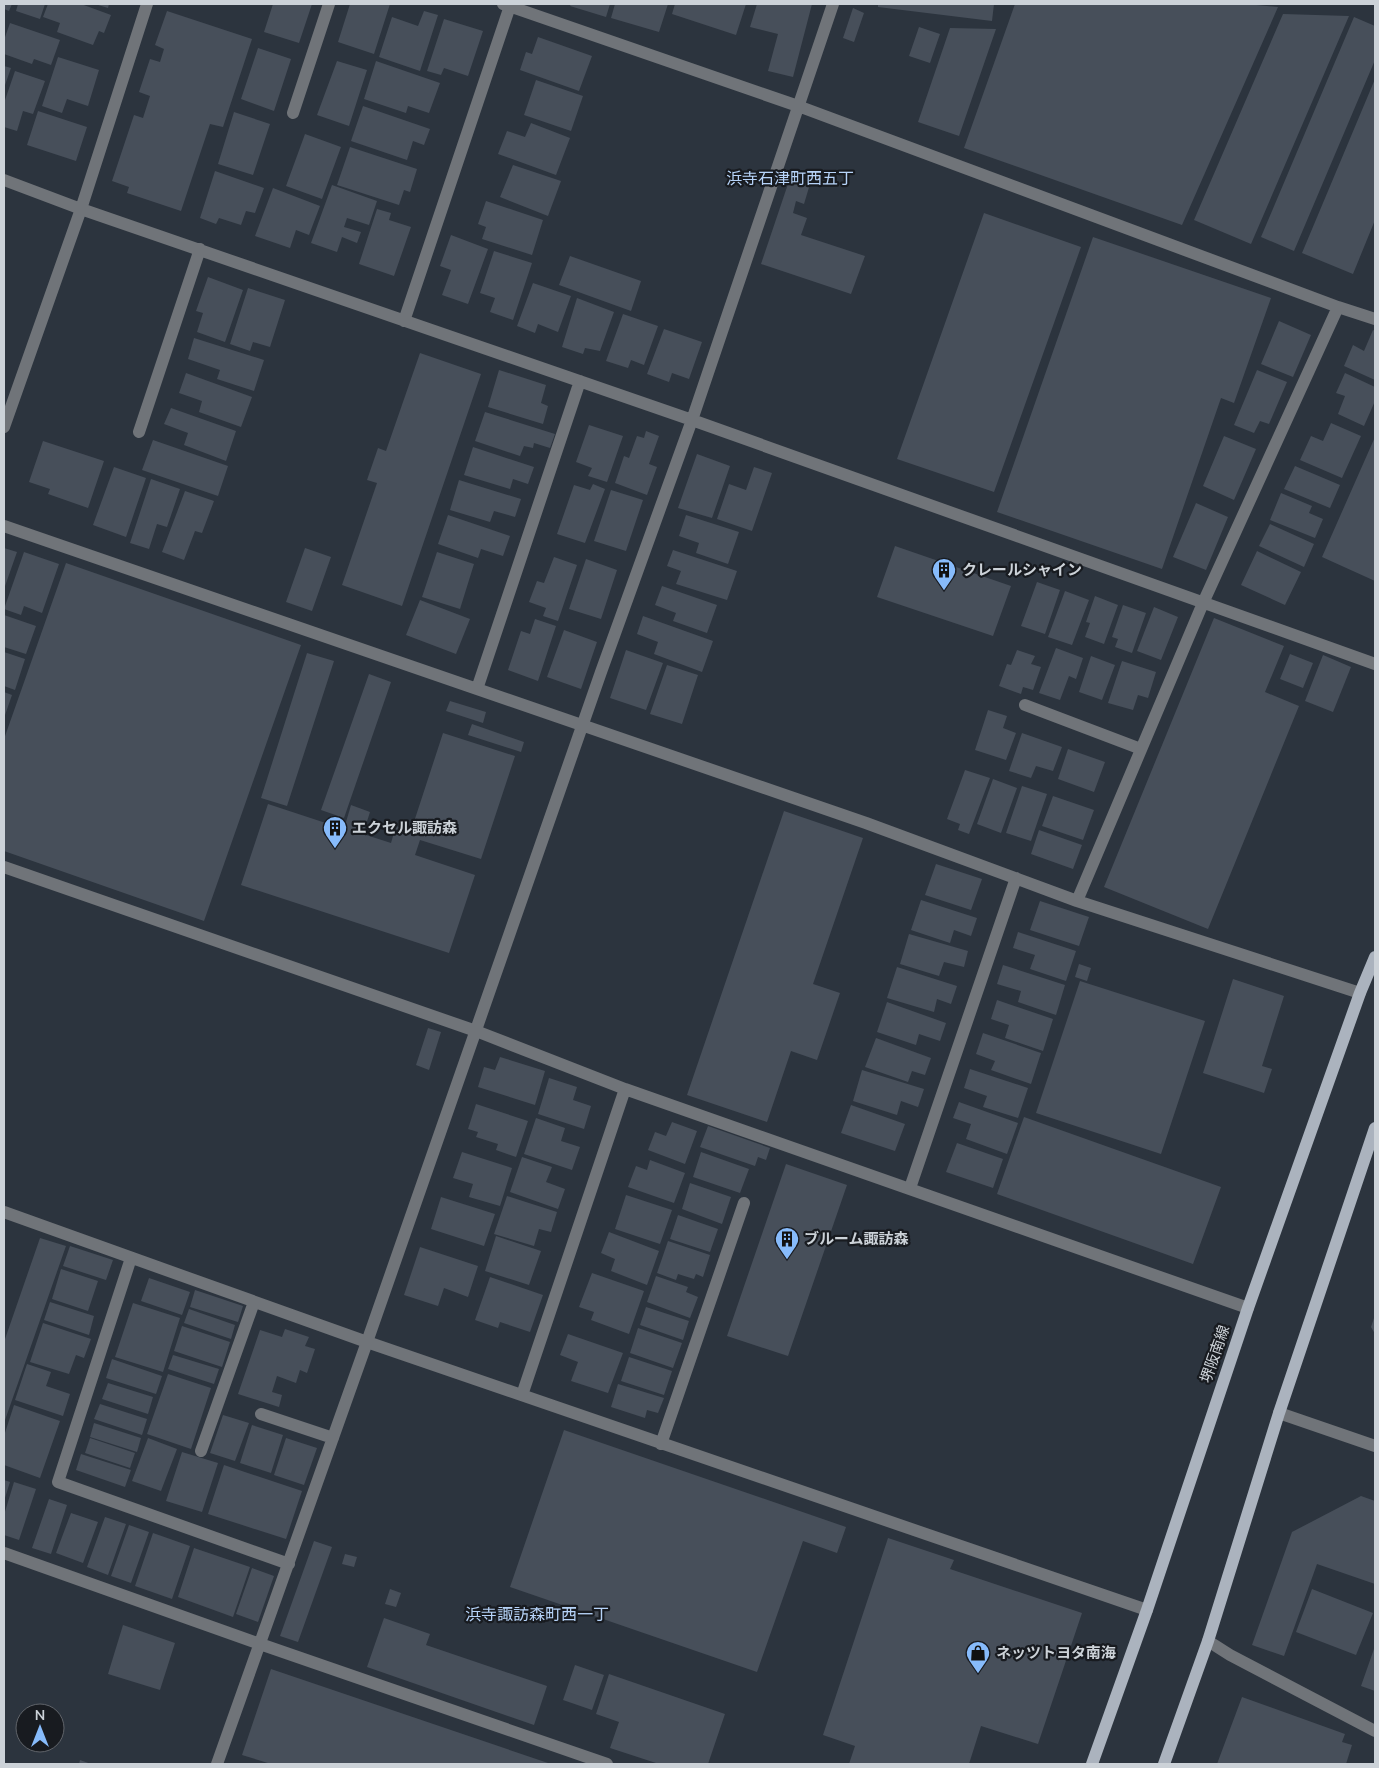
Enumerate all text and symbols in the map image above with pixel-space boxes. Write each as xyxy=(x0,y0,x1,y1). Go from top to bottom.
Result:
district label: 浜寺石津町西五丁 xyxy=(726,168,854,190)
building icon: クレールシャイン xyxy=(931,557,957,591)
place label: クレールシャイン xyxy=(962,560,1082,580)
building icon: エクセル諏訪森 xyxy=(322,815,348,849)
place label: エクセル諏訪森 xyxy=(352,818,457,838)
building icon: ブルーム諏訪森 xyxy=(774,1226,800,1260)
place label: ブルーム諏訪森 xyxy=(804,1229,909,1249)
street label: 堺阪南線 xyxy=(1196,1322,1234,1386)
district label: 浜寺諏訪森町西一丁 xyxy=(465,1604,609,1626)
shop icon: ネッツトヨタ南海 xyxy=(965,1640,991,1674)
place label: ネッツトヨタ南海 xyxy=(996,1643,1116,1663)
north arrow xyxy=(15,1703,65,1753)
text: N xyxy=(35,1706,45,1725)

